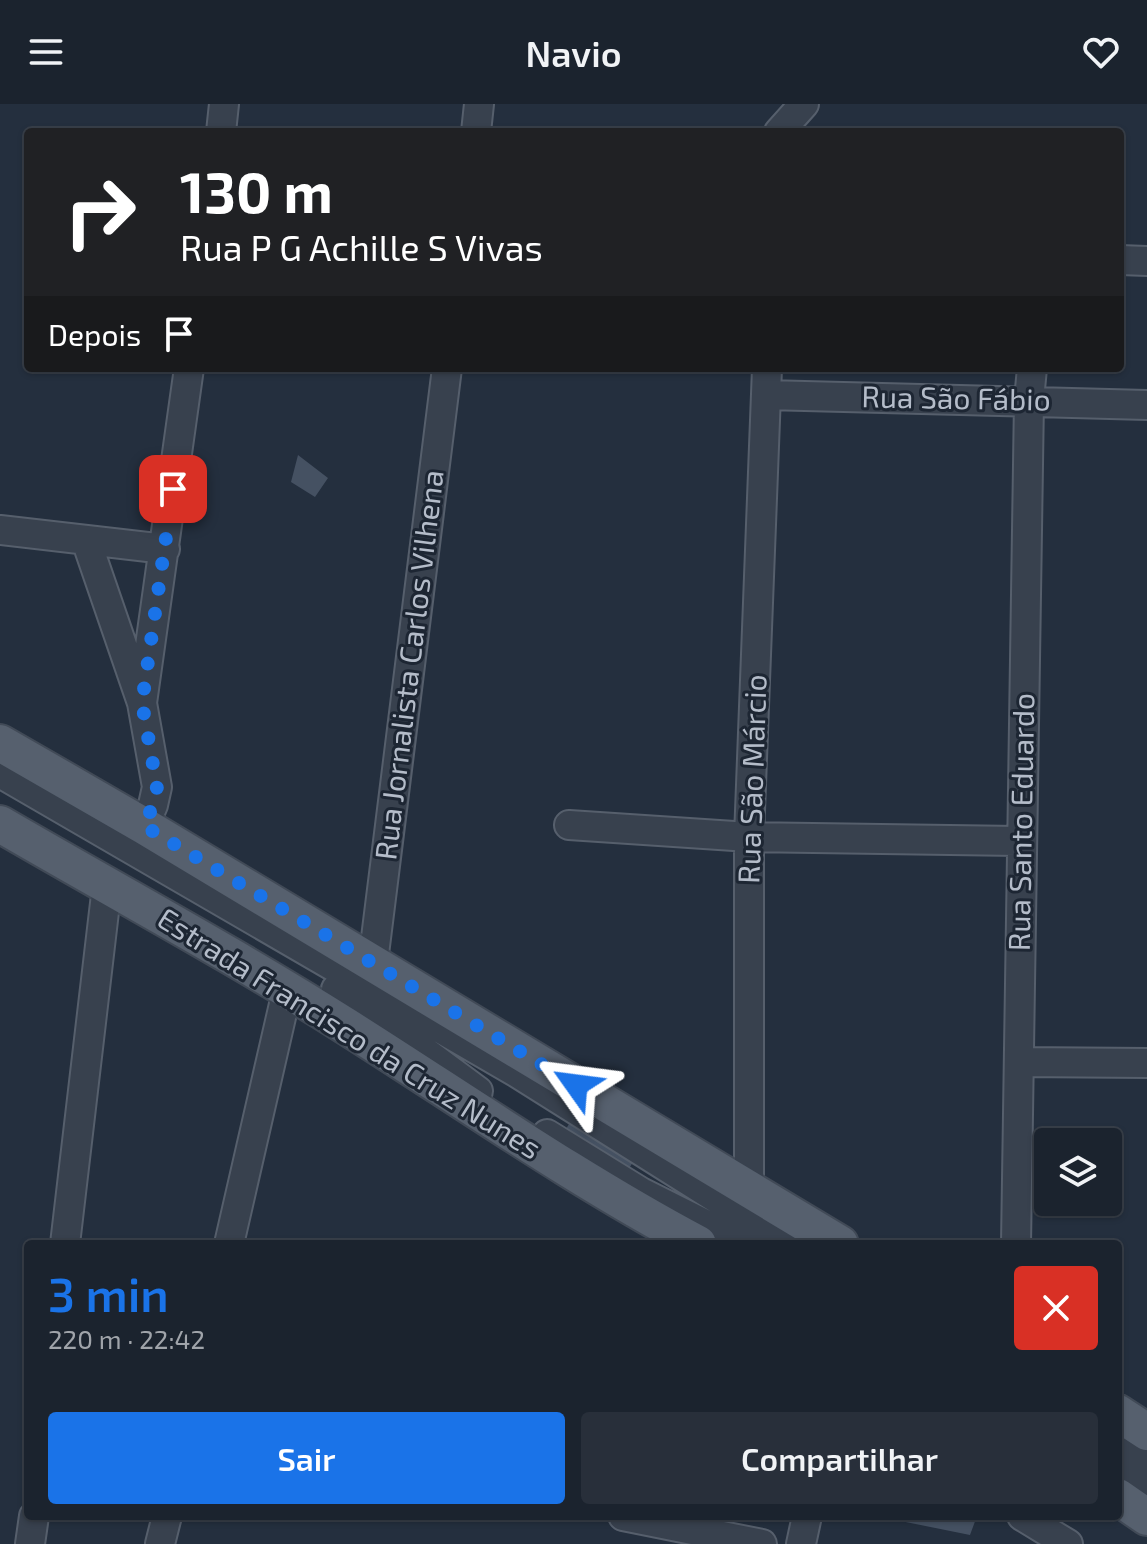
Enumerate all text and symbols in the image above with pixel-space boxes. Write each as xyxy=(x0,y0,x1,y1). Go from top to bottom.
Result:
icon: menu xyxy=(24,30,68,74)
icon: heart xyxy=(1079,30,1123,74)
text: Navio xyxy=(525,31,622,74)
text: 130 m xyxy=(180,157,333,224)
icon: right xyxy=(48,160,152,264)
text: Rua P G Achille S Vivas xyxy=(180,225,543,268)
icon: arrive xyxy=(157,312,201,356)
text: Depois xyxy=(48,316,141,352)
street label: Rua São Fábio xyxy=(861,377,1051,417)
pin xyxy=(139,455,207,523)
icon: arrive xyxy=(151,467,195,511)
street label: Rua Jornalista Carlos Vilhena xyxy=(366,468,450,862)
street label: Rua São Márcio xyxy=(729,674,773,884)
street label: Rua Santo Eduardo xyxy=(1000,693,1040,951)
street label: Estrada Francisco da Cruz Nunes xyxy=(152,899,548,1165)
position arrow xyxy=(534,1043,618,1127)
map controls xyxy=(1034,1128,1122,1216)
button: layers xyxy=(1034,1128,1122,1216)
text: 3 min xyxy=(48,1264,169,1322)
button: close xyxy=(1014,1266,1098,1350)
text: 220 m · 22:42 xyxy=(48,1323,205,1354)
button: Sair xyxy=(48,1412,565,1504)
button: Compartilhar xyxy=(581,1412,1098,1504)

